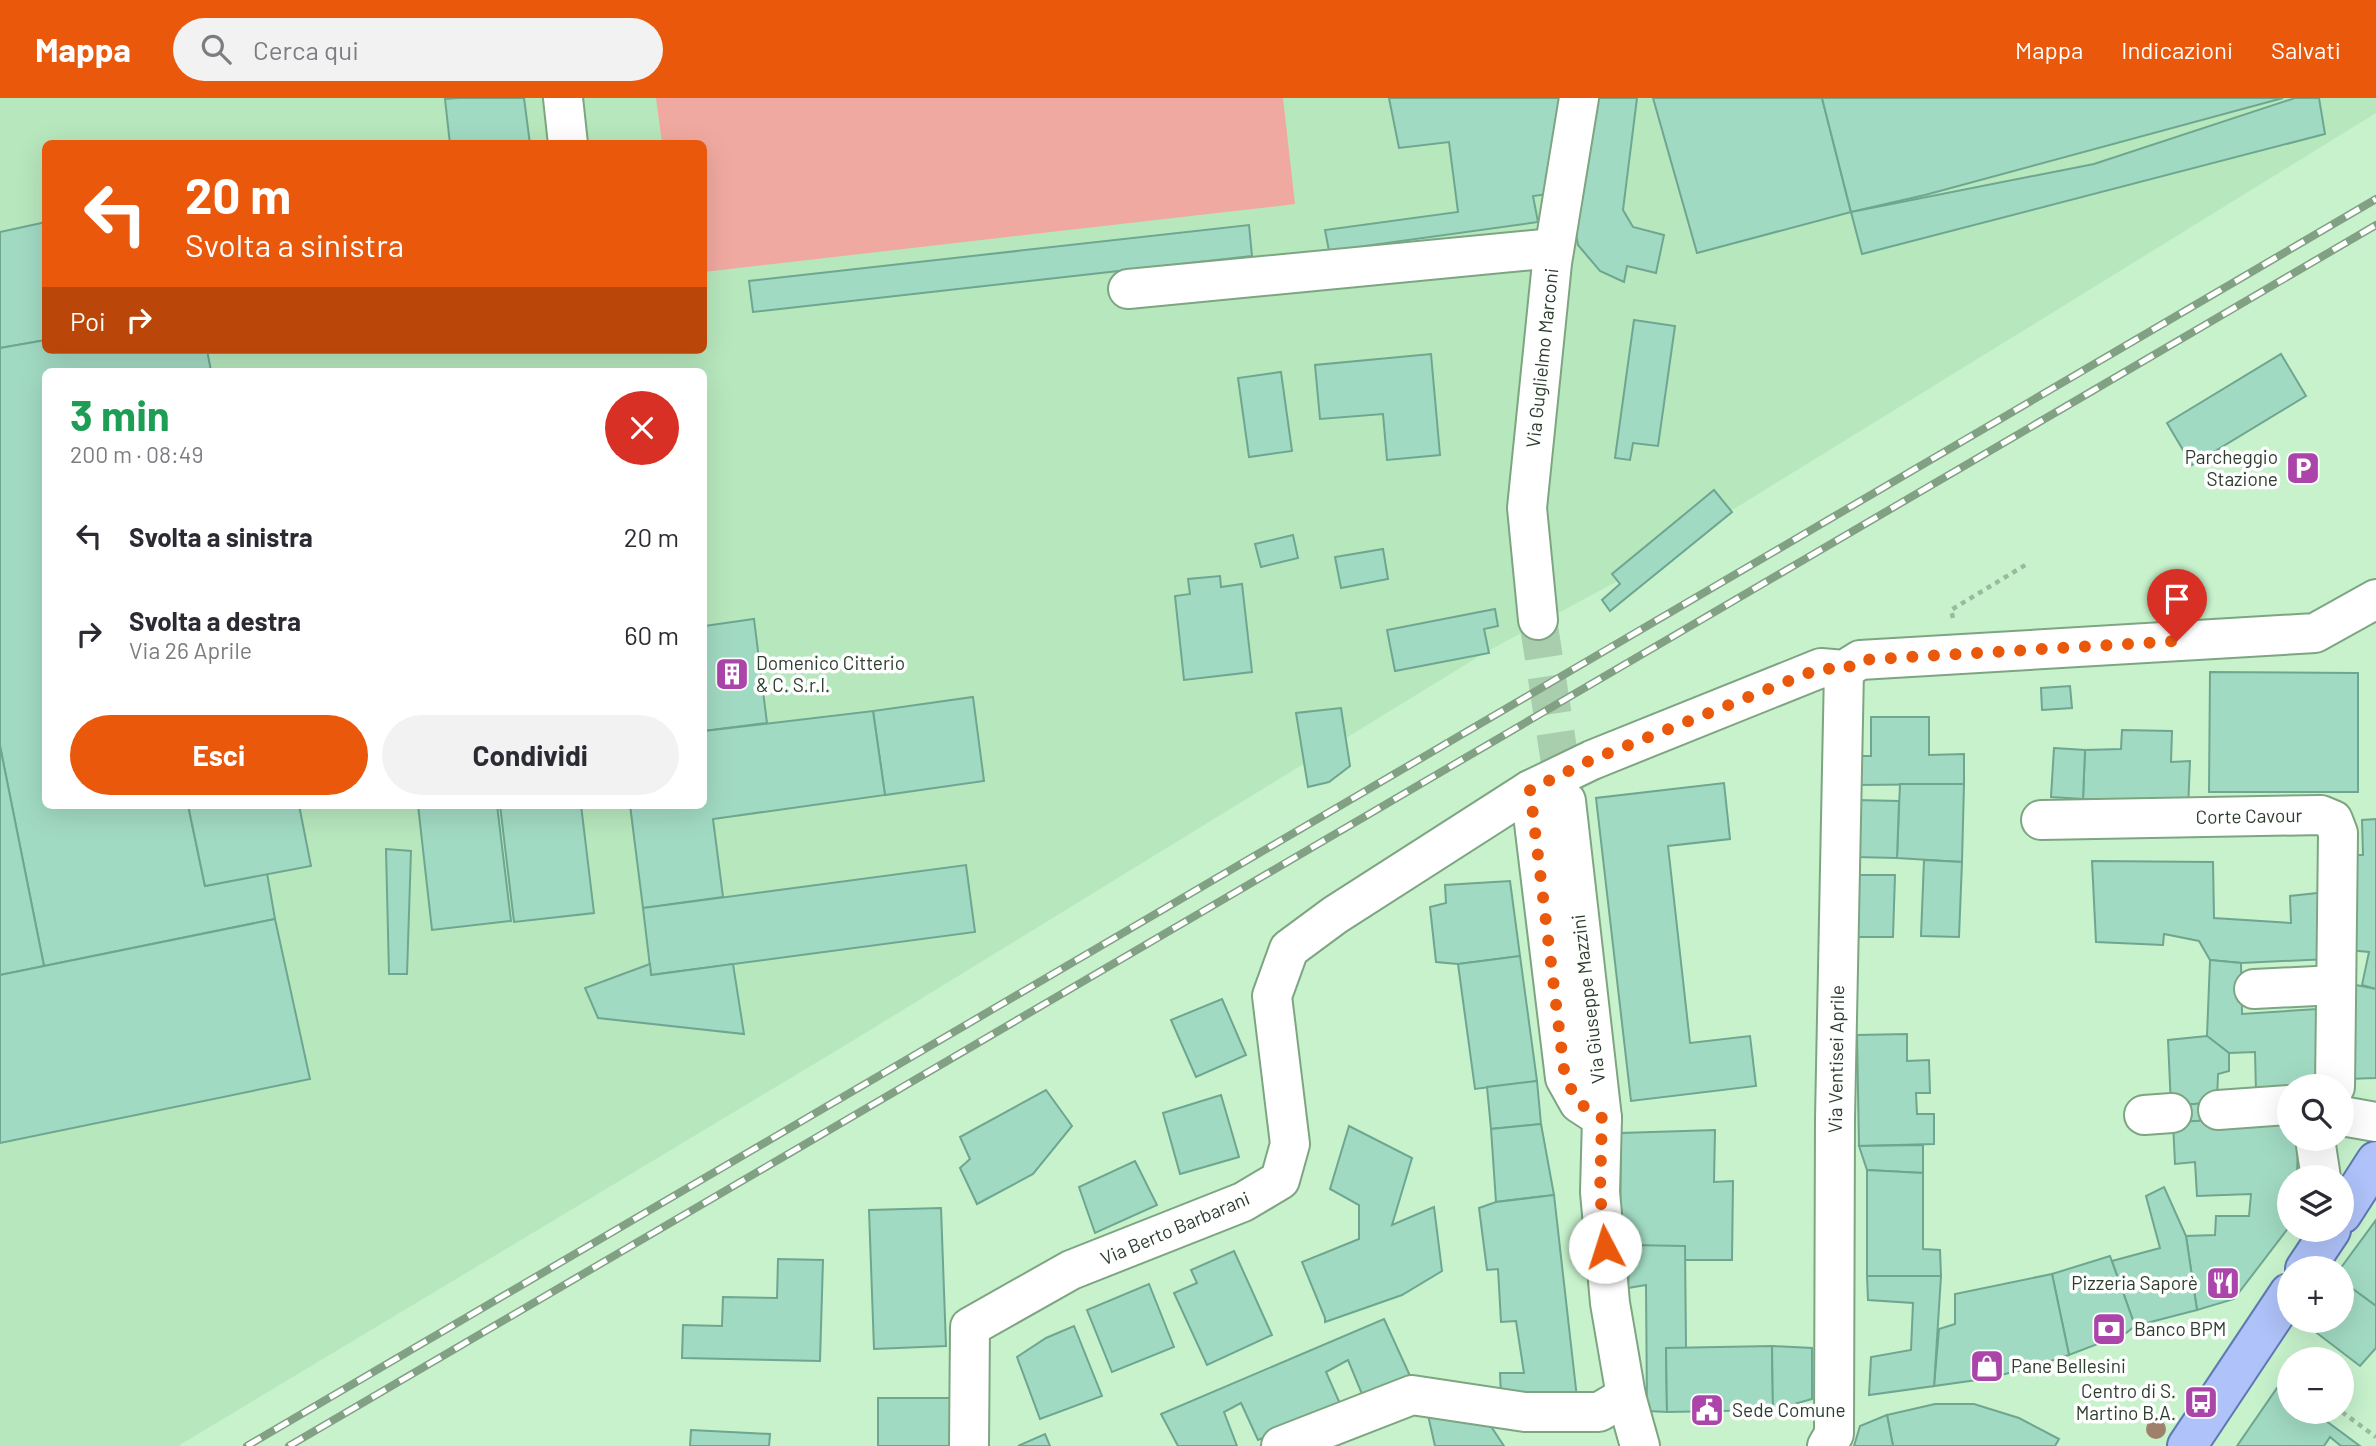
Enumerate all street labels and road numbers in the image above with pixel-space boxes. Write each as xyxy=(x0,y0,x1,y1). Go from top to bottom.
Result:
street label: Via Guglielmo Marconi xyxy=(1521,267,1562,449)
street label: Corte Cavour xyxy=(2195,803,2303,828)
street label: Via Giuseppe Mazzini xyxy=(1566,913,1609,1085)
street label: Via Ventisei Aprile xyxy=(1823,985,1848,1133)
street label: Via Berto Barbarani xyxy=(1097,1186,1253,1269)

